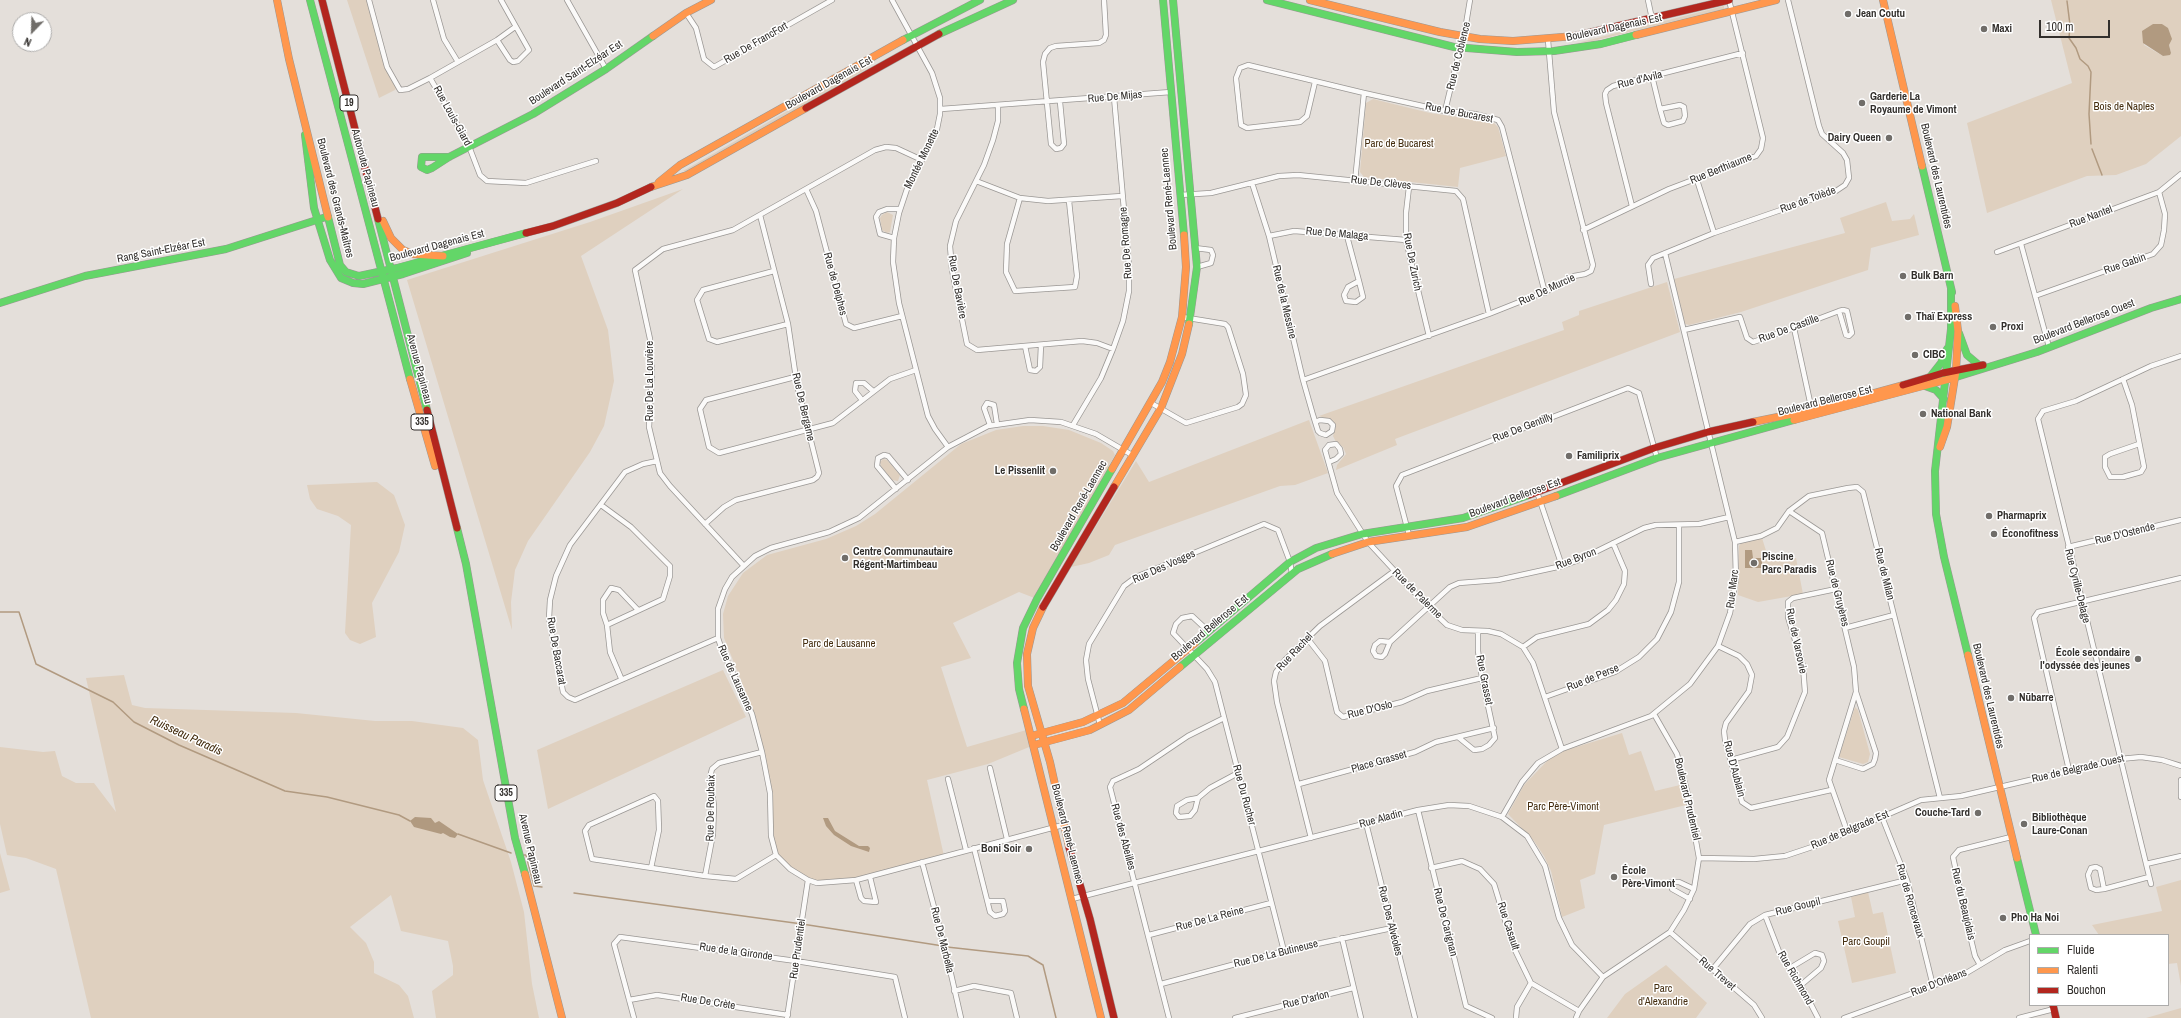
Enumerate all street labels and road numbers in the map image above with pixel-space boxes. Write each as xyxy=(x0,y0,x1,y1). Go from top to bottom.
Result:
street label: Boulevard Dagenais Est xyxy=(1565,11,1663,45)
street label: Rue De FrancFort xyxy=(722,19,790,67)
street label: Rue de Coblence xyxy=(1444,21,1474,91)
street label: Boulevard Saint-Elzéar Est xyxy=(527,38,625,108)
street label: Boulevard Dagenais Est xyxy=(783,54,875,112)
street label: Rue d'Avila xyxy=(1616,68,1664,92)
street label: Rue Louis-Giard xyxy=(430,84,474,148)
street label: Rue De Mijas xyxy=(1087,88,1143,106)
road number: 19 xyxy=(340,95,358,111)
street label: Rue De Bucarest xyxy=(1424,100,1494,126)
street label: Boulevard des Laurentides xyxy=(1917,122,1955,230)
street label: Montée Monette xyxy=(902,127,942,191)
street label: Autoroute Papineau xyxy=(348,128,382,208)
street label: Boulevard des Grands-Maîtres xyxy=(314,137,356,259)
street label: Boulevard René-Laennec xyxy=(1158,147,1180,251)
street label: Rue Berthiaume xyxy=(1688,151,1754,187)
street label: Rue De Clèves xyxy=(1350,173,1412,193)
street label: Rue de Tolède xyxy=(1778,184,1838,216)
street label: Rue Nantel xyxy=(2068,203,2114,231)
street label: Rue De Romagne xyxy=(1117,207,1135,279)
street label: Rue De Malaga xyxy=(1305,225,1369,243)
street label: Boulevard Dagenais Est xyxy=(388,227,486,265)
street label: Rue De Zurich xyxy=(1400,232,1424,292)
street label: Rang Saint-Elzéar Est xyxy=(116,236,206,266)
street label: Rue de Delphes xyxy=(820,251,850,317)
street label: Rue Gabin xyxy=(2102,251,2148,277)
street label: Rue De Bavière xyxy=(945,254,969,320)
street label: Rue de la Messine xyxy=(1269,264,1299,340)
street label: Rue De Murcie xyxy=(1517,271,1577,309)
street label: Boulevard Bellerose Ouest xyxy=(2032,297,2136,347)
street label: Rue De Castille xyxy=(1757,312,1821,346)
street label: Avenue Papineau xyxy=(403,333,435,405)
street label: Rue De La Louvière xyxy=(643,341,657,421)
street label: Rue De Bergame xyxy=(789,372,817,442)
street label: Boulevard Bellerose Est xyxy=(1777,383,1873,419)
street label: Rue De Gentilly xyxy=(1491,410,1555,446)
road number: 335 xyxy=(411,414,433,430)
street label: Boulevard René-Laennec xyxy=(1048,458,1110,554)
street label: Boulevard Bellerose Est xyxy=(1468,475,1562,521)
street label: Rue D'Ostende xyxy=(2094,520,2156,548)
street label: Rue Byron xyxy=(1554,545,1598,573)
street label: Rue de Milan xyxy=(1871,546,1897,602)
street label: Rue Des Vosges xyxy=(1131,547,1197,587)
street label: Rue Cyrille-Delage xyxy=(2061,547,2093,625)
street label: Rue de Gruyères xyxy=(1822,558,1852,628)
street label: Rue de Palerme xyxy=(1389,566,1445,622)
street label: Rue Marc xyxy=(1724,569,1742,609)
street label: Boulevard Bellerose Est xyxy=(1169,592,1251,664)
street label: Rue de Varsovie xyxy=(1783,607,1809,675)
street label: Rue De Baccarat xyxy=(544,616,568,686)
street label: Rue Rachel xyxy=(1274,630,1316,674)
street label: Boulevard des Laurentides xyxy=(1969,642,2007,750)
street label: Rue de Lausanne xyxy=(714,643,756,713)
street label: Rue Grasset xyxy=(1473,654,1495,706)
street label: Rue de Perse xyxy=(1565,662,1621,694)
street label: Rue D'Oslo xyxy=(1346,698,1394,722)
street label: Rue D'Aublain xyxy=(1720,739,1748,799)
street label: Place Grasset xyxy=(1350,748,1408,776)
street label: Rue de Belgrade Ouest xyxy=(2031,752,2125,786)
street label: Boulevard Prudentiel xyxy=(1671,756,1703,842)
street label: Rue Du Rucher xyxy=(1230,763,1258,827)
street label: Rue De Roubaix xyxy=(704,775,718,841)
street label: Boulevard René-Laennec xyxy=(1048,783,1086,885)
road number: 335 xyxy=(495,785,517,801)
street label: Rue des Abeilles xyxy=(1108,802,1138,872)
street label: Rue Aladin xyxy=(1358,807,1404,831)
street label: Rue de Belgrade Est xyxy=(1809,808,1891,852)
street label: Avenue Papineau xyxy=(516,813,544,885)
street label: Rue de Roncevaux xyxy=(1893,862,1927,940)
street label: Rue du Beaujolais xyxy=(1948,867,1978,941)
street label: Rue Des Alvéoles xyxy=(1375,885,1405,957)
street label: Rue De Carignan xyxy=(1430,886,1460,958)
street label: Rue Goupil xyxy=(1774,895,1822,919)
street label: Rue Casault xyxy=(1494,900,1522,952)
street label: Rue De La Reine xyxy=(1175,904,1245,934)
street label: Rue De Marbella xyxy=(927,906,957,974)
street label: Rue Prudentiel xyxy=(787,918,809,980)
street label: Rue De La Butineuse xyxy=(1233,937,1319,971)
street label: Rue de la Gironde xyxy=(699,940,773,964)
street label: Rue Richmond xyxy=(1774,949,1816,1007)
street label: Rue Trevet xyxy=(1696,954,1738,994)
street label: Rue D'Orléans xyxy=(1909,966,1969,1000)
street label: Rue D'arlon xyxy=(1281,988,1331,1012)
street label: Rue De Crète xyxy=(680,991,736,1013)

